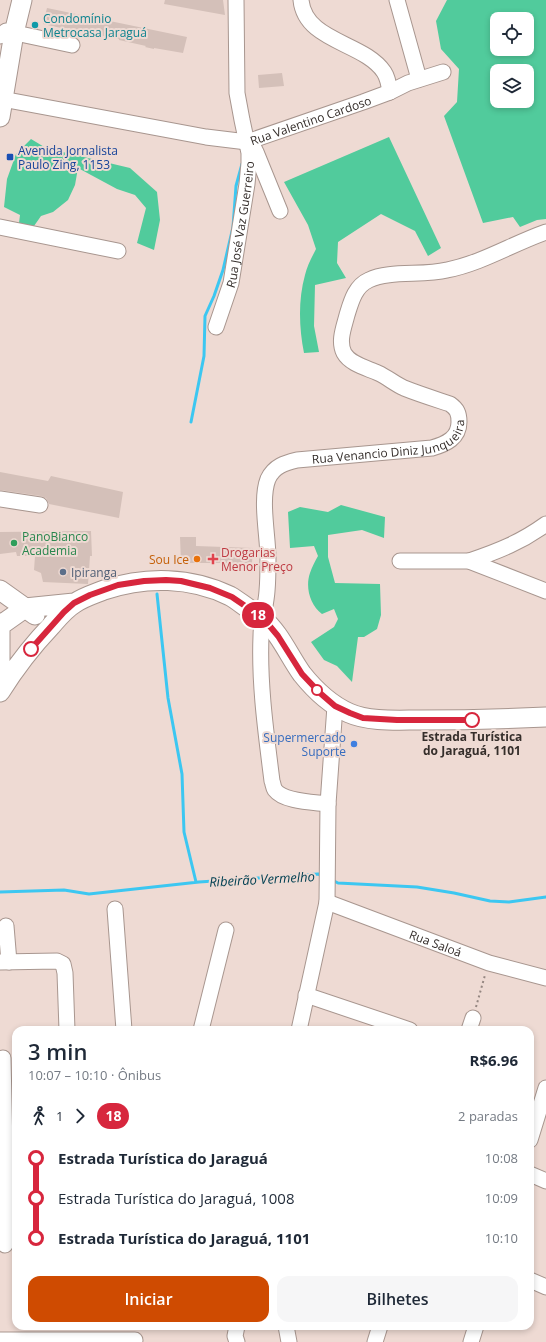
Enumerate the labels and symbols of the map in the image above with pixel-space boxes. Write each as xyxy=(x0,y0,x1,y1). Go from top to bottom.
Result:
place label: Condomínio Metrocasa Jaraguá xyxy=(43,10,147,41)
marker: Condomínio Metrocasa Jaraguá xyxy=(30,20,40,30)
street label: Rua Valentino Cardoso xyxy=(248,91,374,149)
place label: Avenida Jornalista Paulo Zing, 1153 xyxy=(18,142,118,173)
marker: Avenida Jornalista Paulo Zing, 1153 xyxy=(5,152,15,162)
street label: Rua José Vaz Guerreiro xyxy=(222,160,258,290)
street label: Rua Venancio Diniz Junqueira xyxy=(311,419,468,467)
place label: PanoBianco Academia xyxy=(22,528,88,559)
marker: PanoBianco Academia xyxy=(9,538,19,548)
place label: Drogarias Menor Preço xyxy=(221,544,293,575)
place label: Sou Ice xyxy=(149,551,189,568)
marker: Sou Ice xyxy=(192,554,202,564)
marker: Drogarias Menor Preço xyxy=(208,554,218,564)
place label: Ipiranga xyxy=(71,564,117,581)
marker: Ipiranga xyxy=(58,567,68,577)
line badge: 18 xyxy=(240,602,276,628)
unlabelled marker xyxy=(23,641,39,657)
unlabelled marker xyxy=(311,684,323,696)
marker: Estrada Turística do Jaraguá, 1101 xyxy=(464,712,480,728)
place label: Estrada Turística do Jaraguá, 1101 xyxy=(422,728,522,759)
place label: Supermercado Suporte xyxy=(263,729,346,760)
marker: Supermercado Suporte xyxy=(349,739,359,749)
water label: Ribeirão Vermelho xyxy=(209,867,315,891)
street label: Rua Saloá xyxy=(407,925,464,960)

